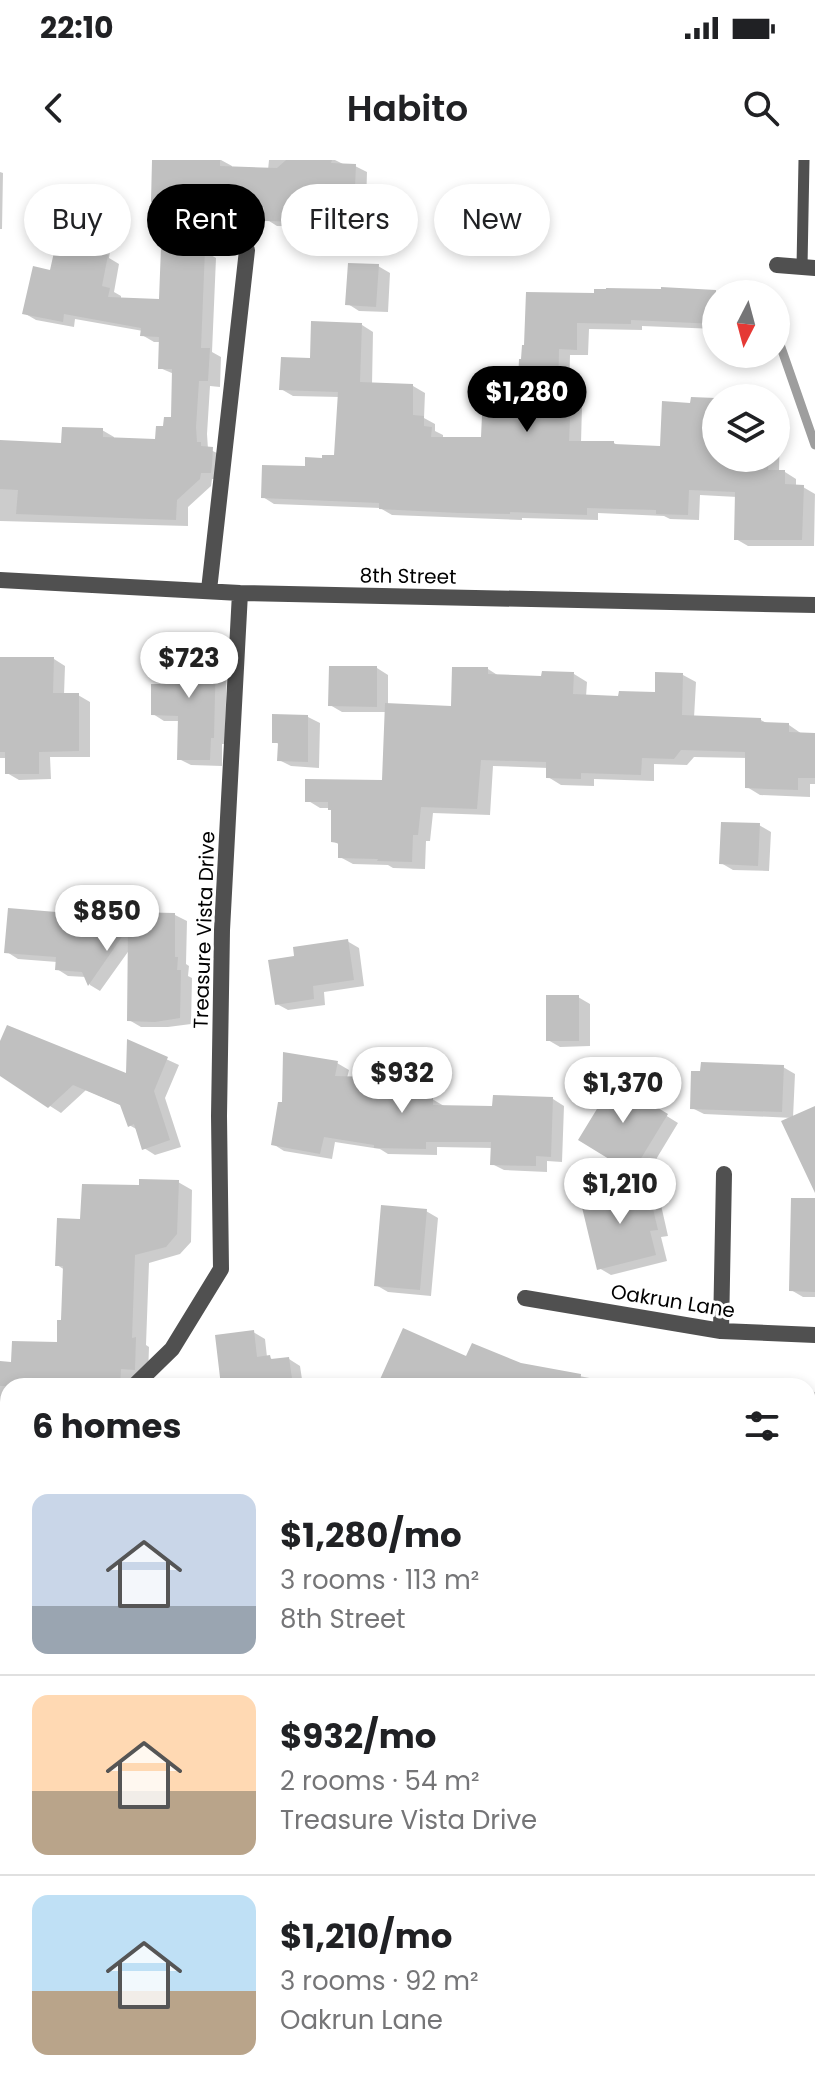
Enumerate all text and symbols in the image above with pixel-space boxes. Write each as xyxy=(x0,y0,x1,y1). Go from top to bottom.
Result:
text: 22:10 xyxy=(40,6,114,49)
text: Habito xyxy=(347,83,468,134)
icon: back xyxy=(32,86,76,130)
icon: search xyxy=(739,86,783,130)
chip: Buy xyxy=(24,184,131,256)
chip: Rent xyxy=(147,184,265,256)
chip: Filters xyxy=(281,184,418,256)
chip: New xyxy=(434,184,550,256)
north arrow xyxy=(702,280,790,368)
map controls xyxy=(702,280,790,472)
pin: $1,280 xyxy=(462,366,592,434)
text: $1,280 xyxy=(486,374,569,410)
button: layers xyxy=(702,384,790,472)
street label: 8th Street xyxy=(359,561,457,591)
pin: $723 xyxy=(142,632,236,700)
text: $723 xyxy=(158,640,220,676)
street label: Treasure Vista Drive xyxy=(187,831,221,1029)
pin: $850 xyxy=(60,885,154,953)
text: $850 xyxy=(73,893,141,929)
pin: $932 xyxy=(355,1047,449,1115)
text: $932 xyxy=(370,1055,434,1091)
pin: $1,370 xyxy=(558,1057,688,1125)
text: $1,370 xyxy=(583,1065,663,1101)
pin: $1,210 xyxy=(555,1158,685,1226)
text: $1,210 xyxy=(582,1166,658,1202)
street label: Oakrun Lane xyxy=(609,1277,737,1325)
text: 6 homes xyxy=(32,1402,181,1450)
icon: filters xyxy=(740,1404,784,1448)
text: $1,280/mo xyxy=(280,1511,462,1559)
icon: home xyxy=(96,1526,192,1622)
text: 3 rooms · 113 m² xyxy=(280,1562,479,1598)
text: 8th Street xyxy=(280,1601,406,1637)
text: $932/mo xyxy=(280,1712,436,1760)
icon: home xyxy=(96,1727,192,1823)
text: 2 rooms · 54 m² xyxy=(280,1763,480,1799)
text: Treasure Vista Drive xyxy=(280,1802,537,1838)
text: $1,210/mo xyxy=(280,1912,452,1960)
icon: home xyxy=(96,1927,192,2023)
text: 3 rooms · 92 m² xyxy=(280,1963,479,1999)
text: Oakrun Lane xyxy=(280,2002,443,2038)

